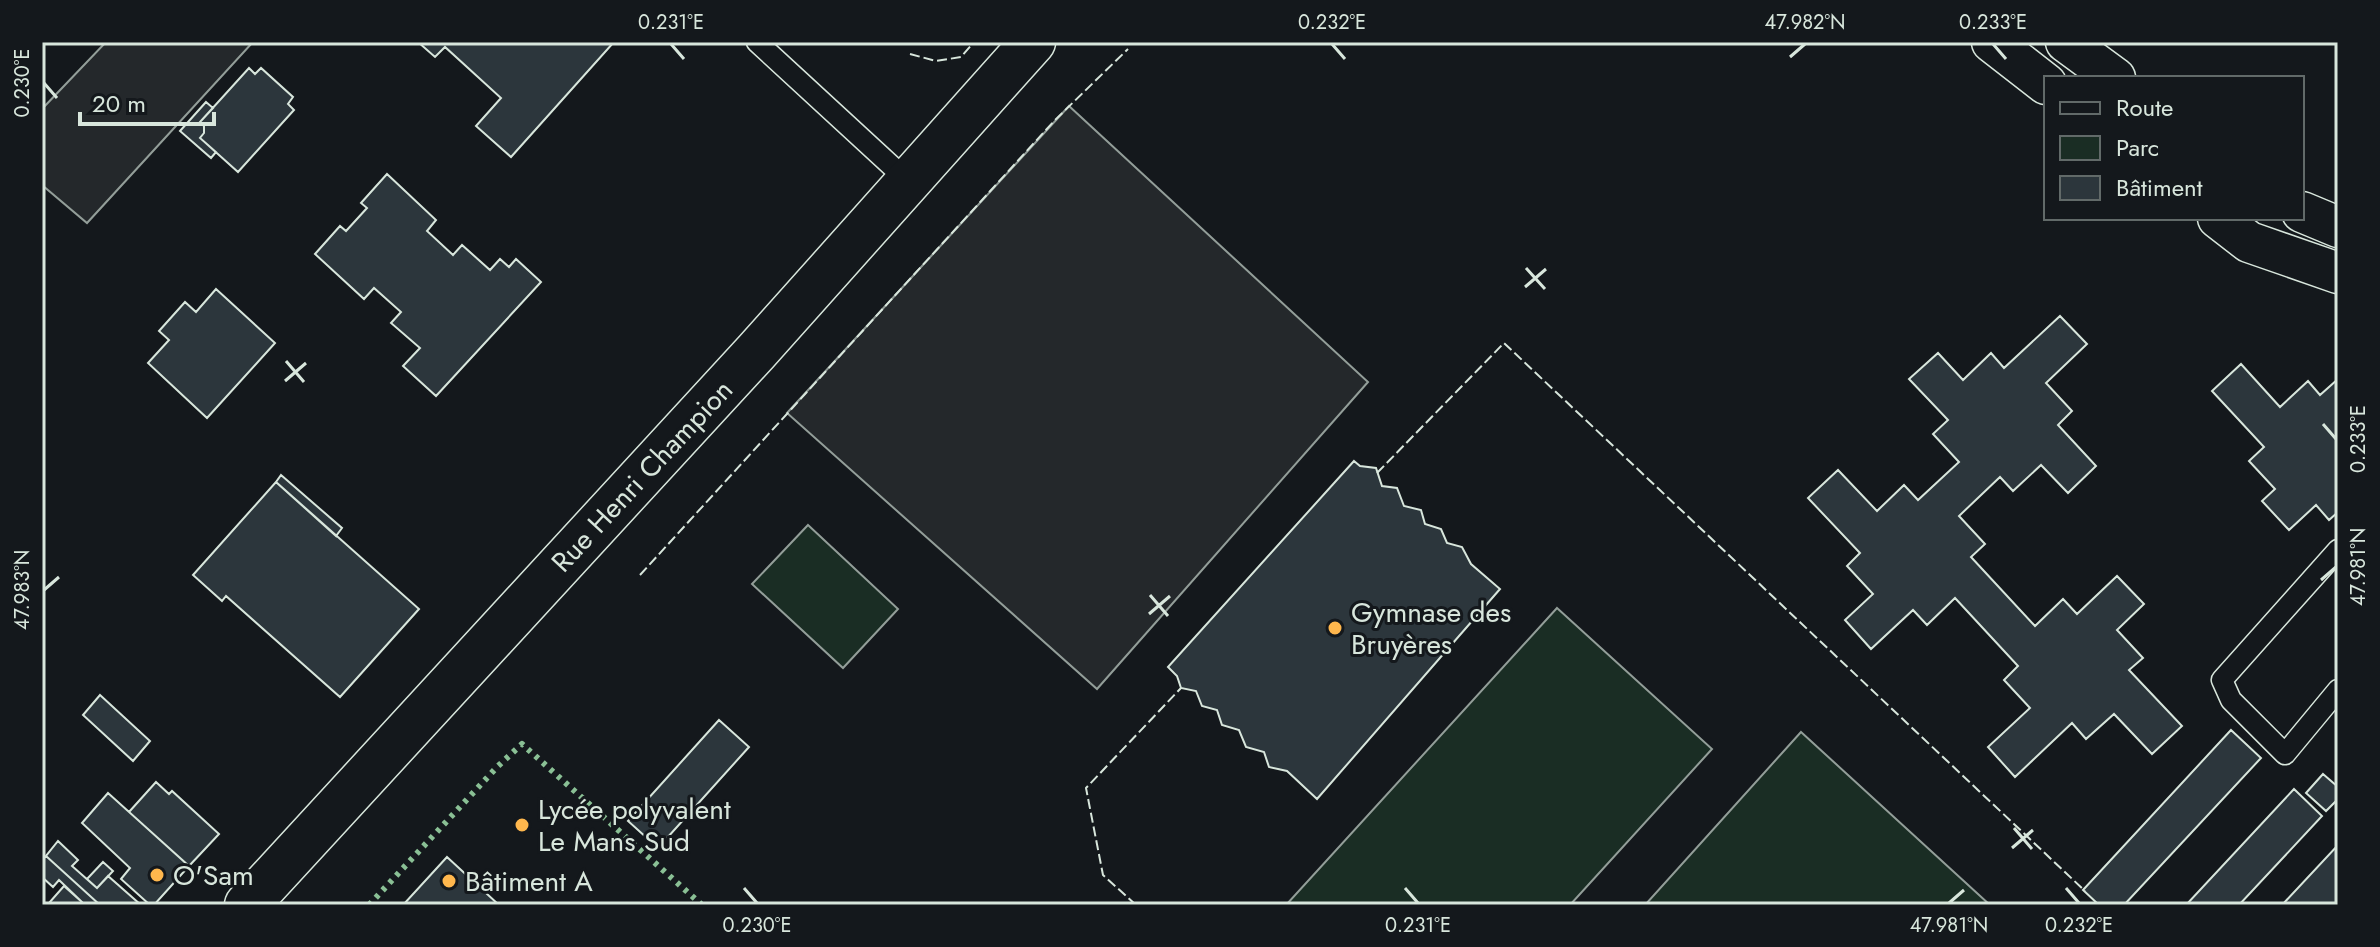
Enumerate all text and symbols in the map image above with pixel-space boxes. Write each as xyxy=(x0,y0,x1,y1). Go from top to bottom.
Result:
text: 0.231°E xyxy=(638,8,704,37)
text: 0.232°E xyxy=(1298,8,1366,37)
text: 47.982°N xyxy=(1764,8,1846,37)
text: 0.233°E xyxy=(1959,8,2027,37)
text: 0.230°E xyxy=(8,49,37,117)
scale bar xyxy=(80,76,214,126)
legend xyxy=(2044,76,2304,220)
text: 20 m xyxy=(92,86,146,121)
text: Route xyxy=(2116,90,2173,125)
text: Parc xyxy=(2116,130,2159,165)
text: Bâtiment xyxy=(2116,170,2203,205)
street label: Rue Henri Champion xyxy=(542,371,742,581)
text: 0.233°E xyxy=(2344,405,2373,473)
text: 47.981°N xyxy=(2344,528,2373,606)
text: 47.983°N xyxy=(8,550,37,630)
place label: Gymnase des Bruyères xyxy=(1351,592,1511,665)
marker: Gymnase des Bruyères xyxy=(1326,619,1344,637)
place label: Lycée polyvalent Le Mans Sud xyxy=(538,789,731,862)
marker: Lycée polyvalent Le Mans Sud xyxy=(513,816,531,834)
place label: O'Sam xyxy=(173,855,254,896)
place label: Bâtiment A xyxy=(465,861,593,902)
marker: O'Sam xyxy=(148,866,166,884)
marker: Bâtiment A xyxy=(440,872,458,890)
text: 0.230°E xyxy=(723,911,791,940)
text: 0.231°E xyxy=(1385,911,1451,940)
text: 47.981°N xyxy=(1910,911,1988,940)
text: 0.232°E xyxy=(2045,911,2113,940)

